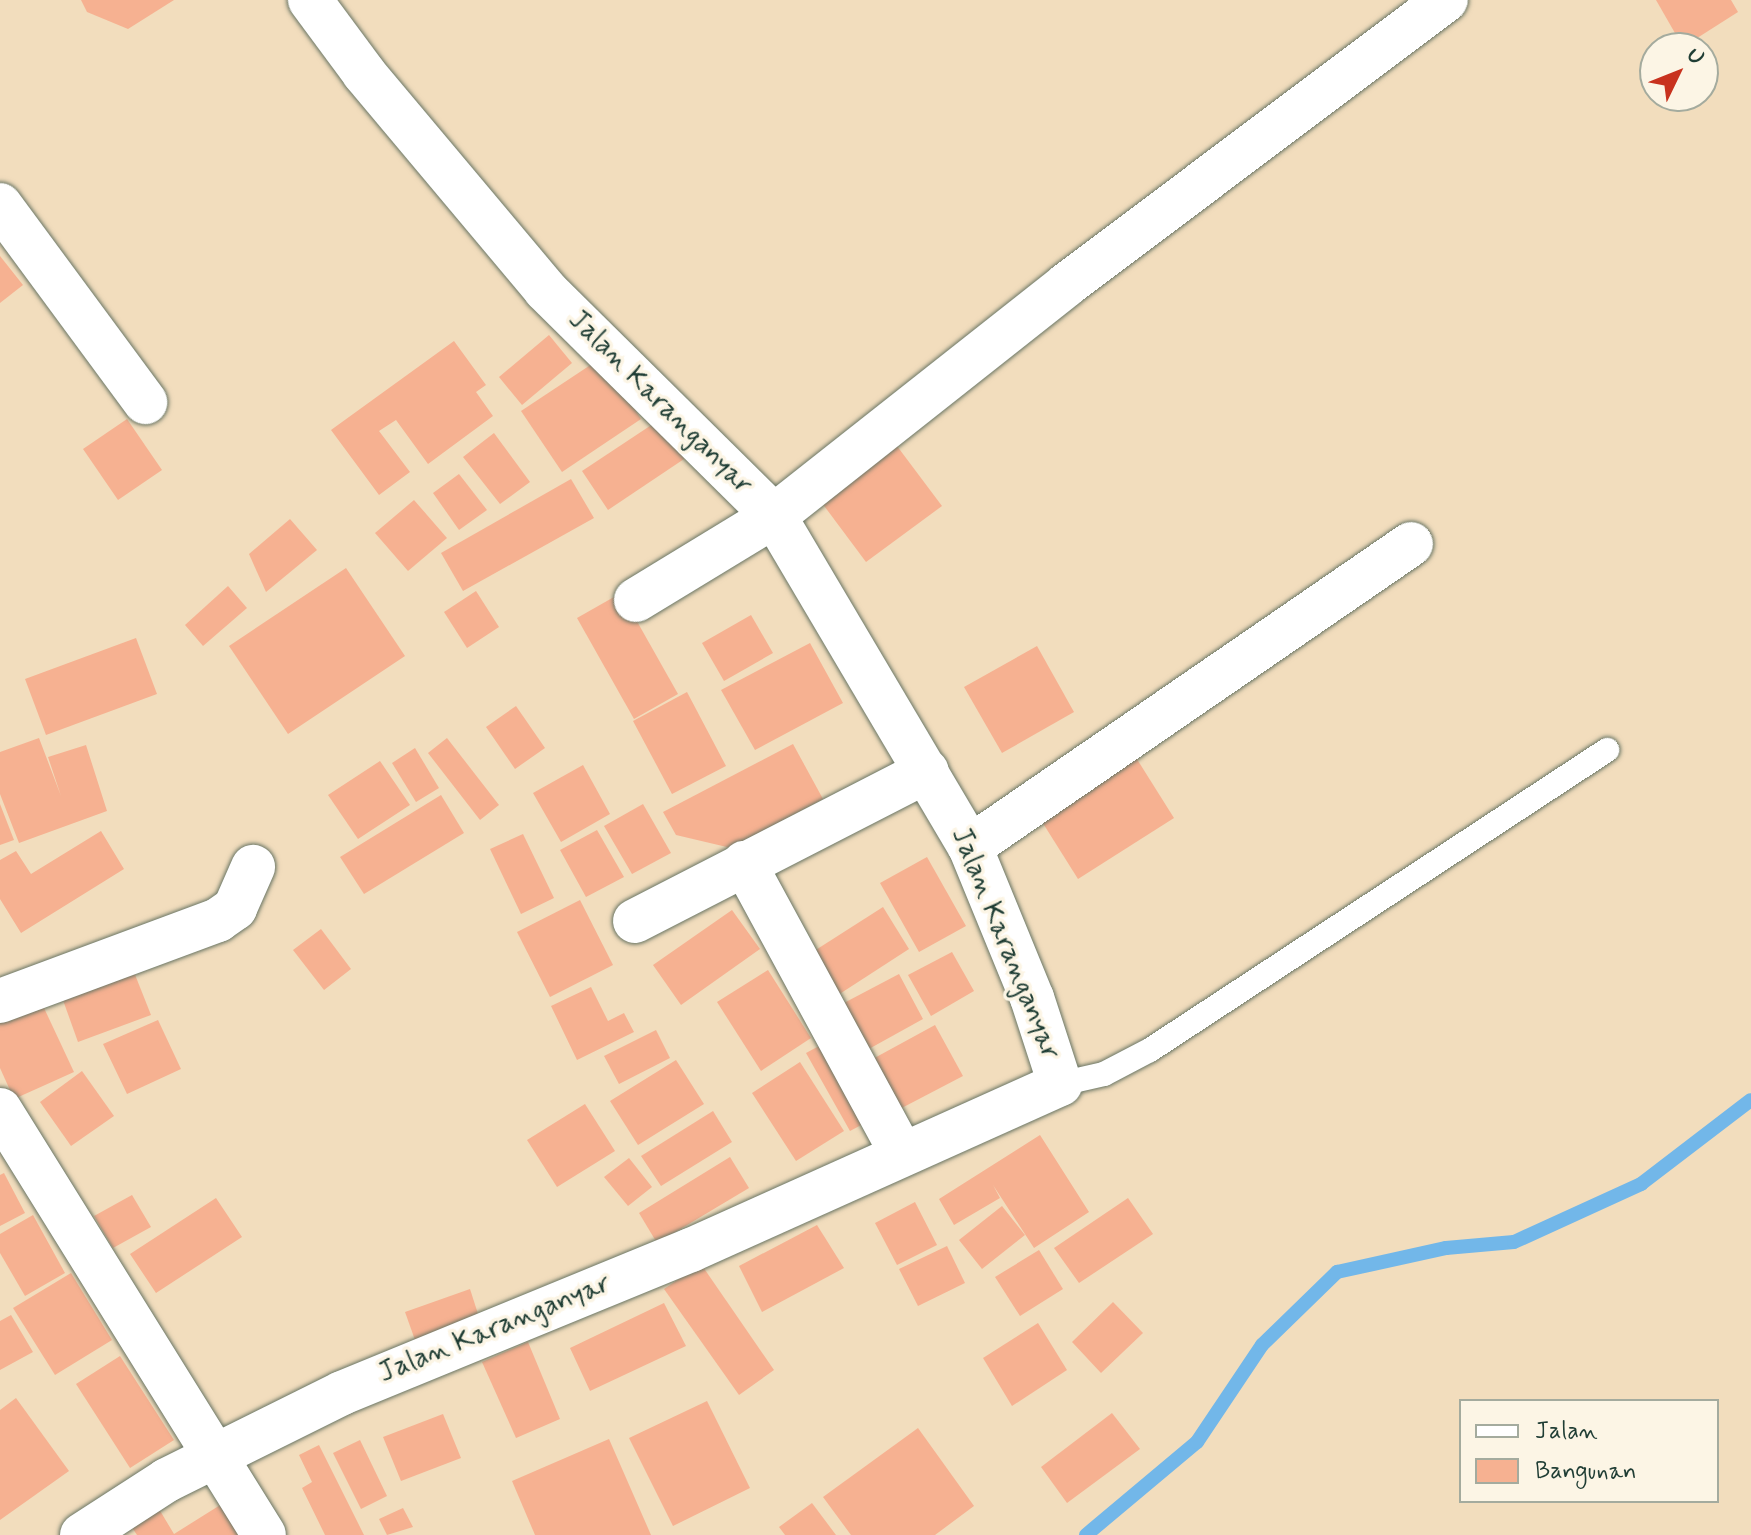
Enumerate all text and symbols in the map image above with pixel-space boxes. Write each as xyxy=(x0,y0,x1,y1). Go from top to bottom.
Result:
north arrow xyxy=(1639,32,1719,112)
text: U xyxy=(1680,42,1710,72)
street label: Jalan Karanganyar xyxy=(562,305,758,501)
street label: Jalan Karanganyar xyxy=(944,825,1066,1063)
street label: Jalan Karanganyar xyxy=(376,1268,614,1390)
legend xyxy=(1459,1399,1719,1503)
text: Jalan xyxy=(1535,1416,1598,1447)
text: Bangunan xyxy=(1535,1456,1636,1487)

